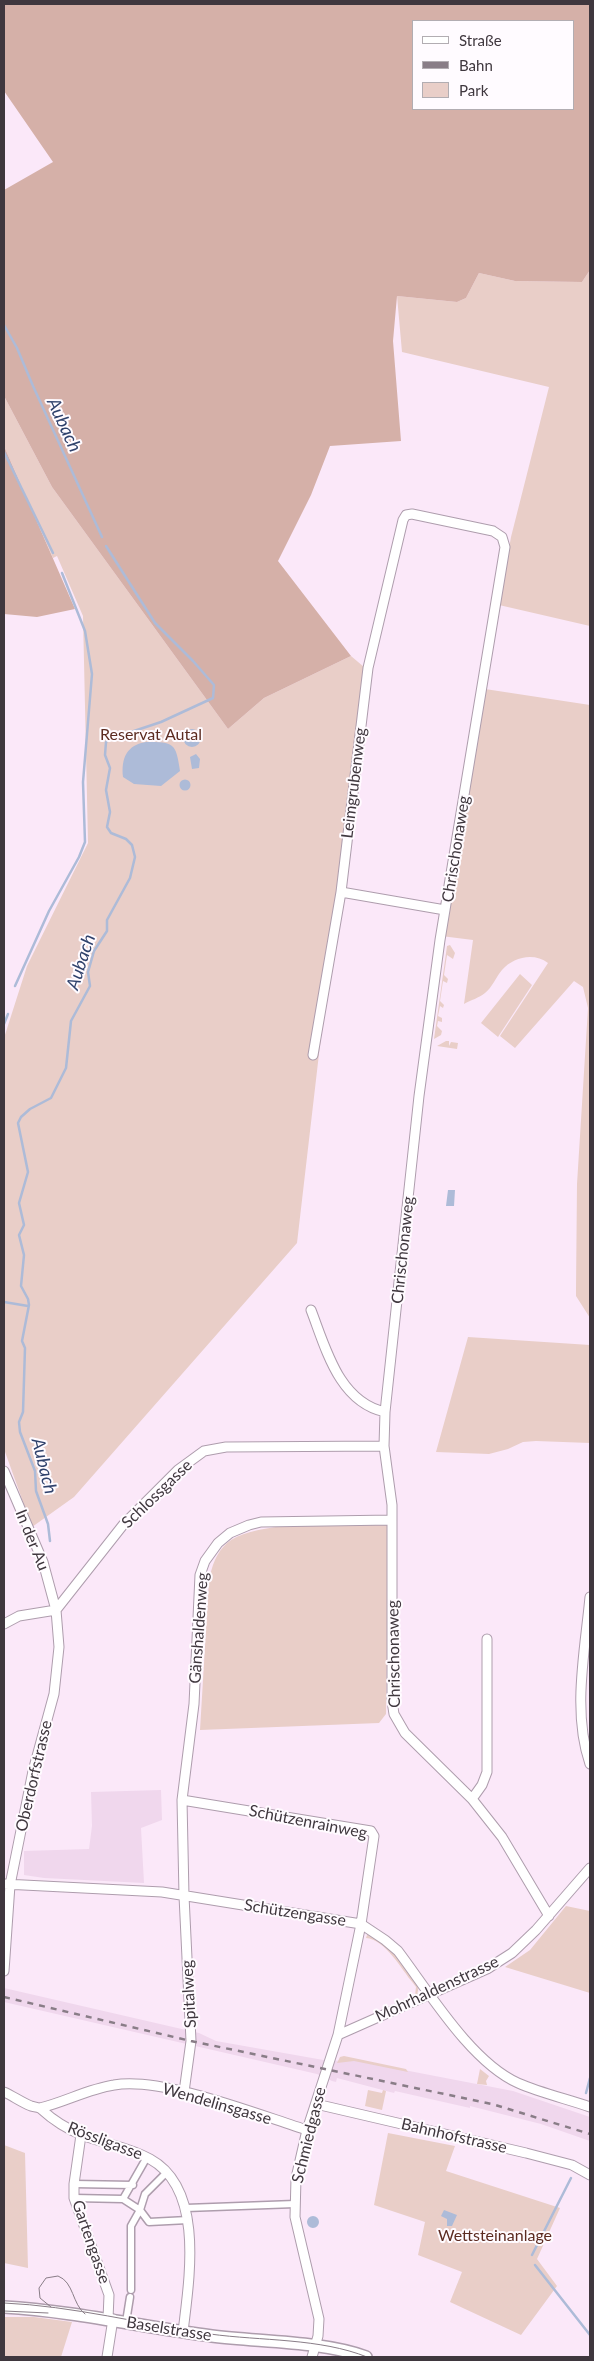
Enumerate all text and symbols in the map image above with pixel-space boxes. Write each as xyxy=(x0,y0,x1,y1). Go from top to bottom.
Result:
legend xyxy=(412,20,574,110)
text: Straße xyxy=(459,31,502,49)
text: Bahn xyxy=(459,56,493,74)
text: Park xyxy=(459,81,488,99)
water label: Aubach xyxy=(42,395,86,455)
park label: Reservat Autal xyxy=(100,725,202,745)
street label: Leimgrubenweg xyxy=(338,726,370,840)
street label: Chrischonaweg xyxy=(438,794,474,904)
water label: Aubach xyxy=(62,932,100,992)
street label: Chrischonaweg xyxy=(388,1195,418,1305)
water label: Aubach xyxy=(27,1436,61,1496)
street label: Schlossgasse xyxy=(118,1456,196,1532)
street label: In der Au xyxy=(11,1507,53,1573)
street label: Gänshaldenweg xyxy=(186,1572,212,1684)
street label: Chrischonaweg xyxy=(383,1600,405,1708)
street label: Oberdorfstrasse xyxy=(12,1718,56,1834)
street label: Schützenrainweg xyxy=(247,1801,369,1843)
street label: Schützengasse xyxy=(243,1895,347,1931)
street label: Mohrhaldenstrasse xyxy=(372,1952,502,2026)
street label: Spitalweg xyxy=(178,1960,200,2028)
street label: Wendelinsgasse xyxy=(160,2079,274,2129)
street label: Schmiedgasse xyxy=(288,2085,330,2185)
street label: Bahnhofstrasse xyxy=(399,2114,509,2158)
street label: Rössligasse xyxy=(65,2118,145,2164)
street label: Gartengasse xyxy=(68,2198,114,2286)
park label: Wettsteinanlage xyxy=(438,2226,552,2246)
street label: Baselstrasse xyxy=(125,2313,213,2345)

